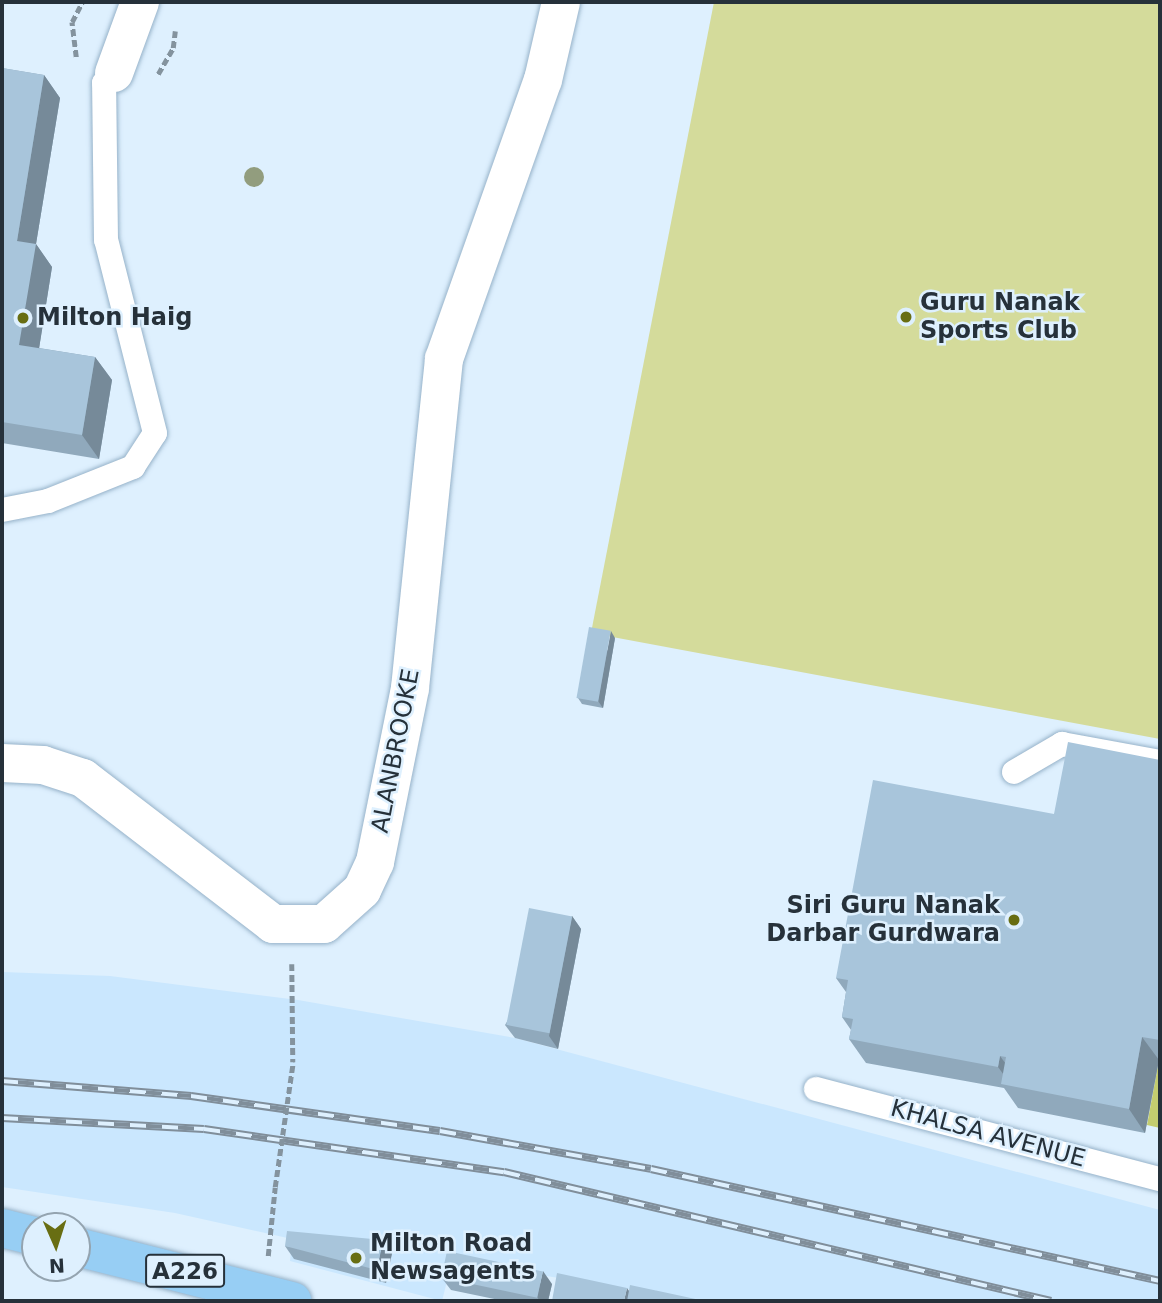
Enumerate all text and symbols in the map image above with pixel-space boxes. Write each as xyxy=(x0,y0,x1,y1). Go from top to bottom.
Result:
place label: Guru Nanak Sports Club xyxy=(920,289,1080,345)
place label: Milton Haig xyxy=(37,304,192,332)
marker: Guru Nanak Sports Club xyxy=(898,309,914,325)
marker: Milton Haig xyxy=(15,310,31,326)
street label: ALANBROOKE xyxy=(366,667,426,835)
place label: Siri Guru Nanak Darbar Gurdwara xyxy=(766,892,1000,948)
marker: Siri Guru Nanak Darbar Gurdwara xyxy=(1006,912,1022,928)
street label: KHALSA AVENUE xyxy=(887,1094,1089,1174)
north arrow xyxy=(21,1212,91,1282)
place label: Milton Road Newsagents xyxy=(370,1230,535,1286)
marker: Milton Road Newsagents xyxy=(348,1250,364,1266)
road number: A226 xyxy=(145,1252,225,1290)
text: N xyxy=(48,1255,66,1277)

